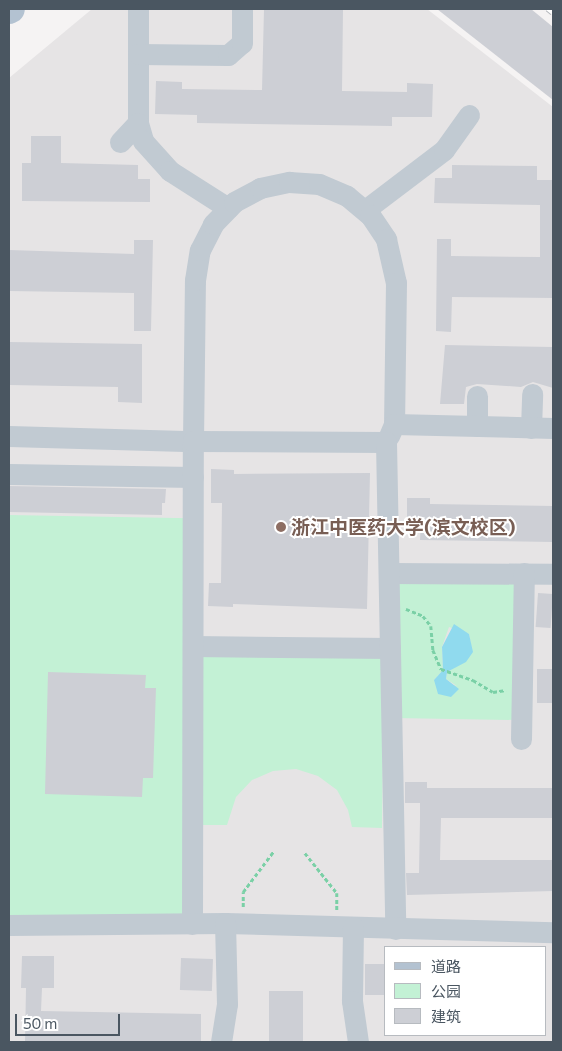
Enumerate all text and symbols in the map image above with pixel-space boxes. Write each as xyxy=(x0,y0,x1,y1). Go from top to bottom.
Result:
place label: 浙江中医药大学(滨文校区) xyxy=(291,516,516,538)
marker: 浙江中医药大学(滨文校区) xyxy=(275,521,287,533)
legend xyxy=(384,946,547,1036)
text: 道路 xyxy=(431,957,461,975)
text: 公园 xyxy=(431,982,461,1000)
scale bar xyxy=(18,1004,122,1036)
text: 建筑 xyxy=(431,1007,461,1025)
text: 50 m xyxy=(23,1014,57,1032)

